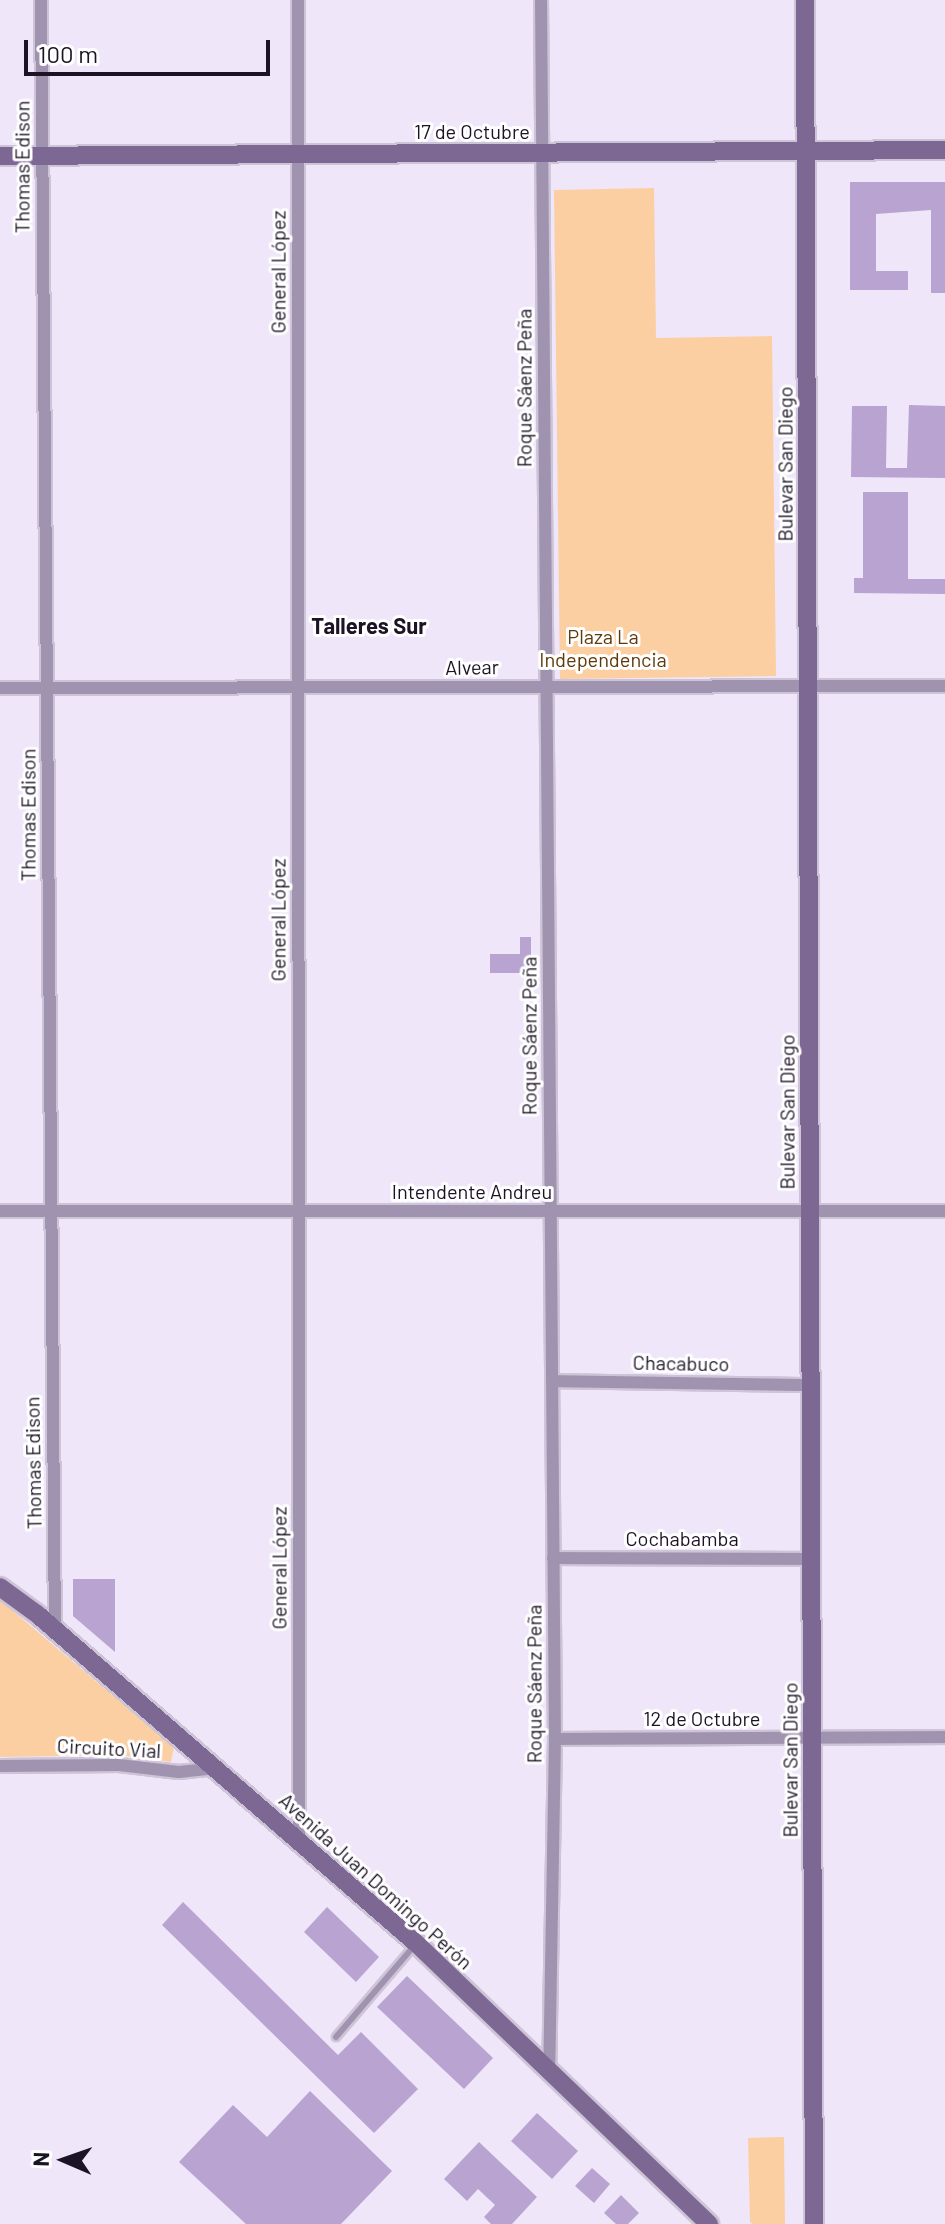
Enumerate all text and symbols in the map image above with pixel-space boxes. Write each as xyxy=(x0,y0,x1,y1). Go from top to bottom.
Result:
scale bar xyxy=(28,24,274,74)
text: 100 m xyxy=(38,39,98,68)
street label: Thomas Edison xyxy=(10,101,34,233)
street label: 17 de Octubre xyxy=(414,119,530,143)
street label: General López xyxy=(266,211,290,333)
street label: Roque Sáenz Peña xyxy=(512,309,536,467)
street label: Bulevar San Diego xyxy=(773,386,797,542)
district label: Talleres Sur xyxy=(311,613,427,639)
park label: Plaza La Independencia xyxy=(539,624,667,671)
street label: Alvear xyxy=(445,655,499,679)
street label: Thomas Edison xyxy=(16,749,40,881)
street label: General López xyxy=(266,859,290,981)
street label: Roque Sáenz Peña xyxy=(517,957,541,1115)
street label: Bulevar San Diego xyxy=(775,1034,799,1190)
street label: Intendente Andreu xyxy=(392,1179,552,1203)
street label: Chacabuco xyxy=(632,1350,730,1376)
street label: Thomas Edison xyxy=(20,1396,46,1530)
street label: General López xyxy=(267,1507,291,1629)
street label: Cochabamba xyxy=(625,1526,739,1550)
street label: Roque Sáenz Peña xyxy=(522,1605,546,1763)
street label: Bulevar San Diego xyxy=(778,1682,802,1838)
street label: 12 de Octubre xyxy=(644,1706,760,1730)
street label: Circuito Vial xyxy=(56,1733,162,1763)
street label: Avenida Juan Domingo Perón xyxy=(274,1788,478,1974)
north arrow xyxy=(24,2120,104,2200)
text: N xyxy=(27,2151,53,2167)

